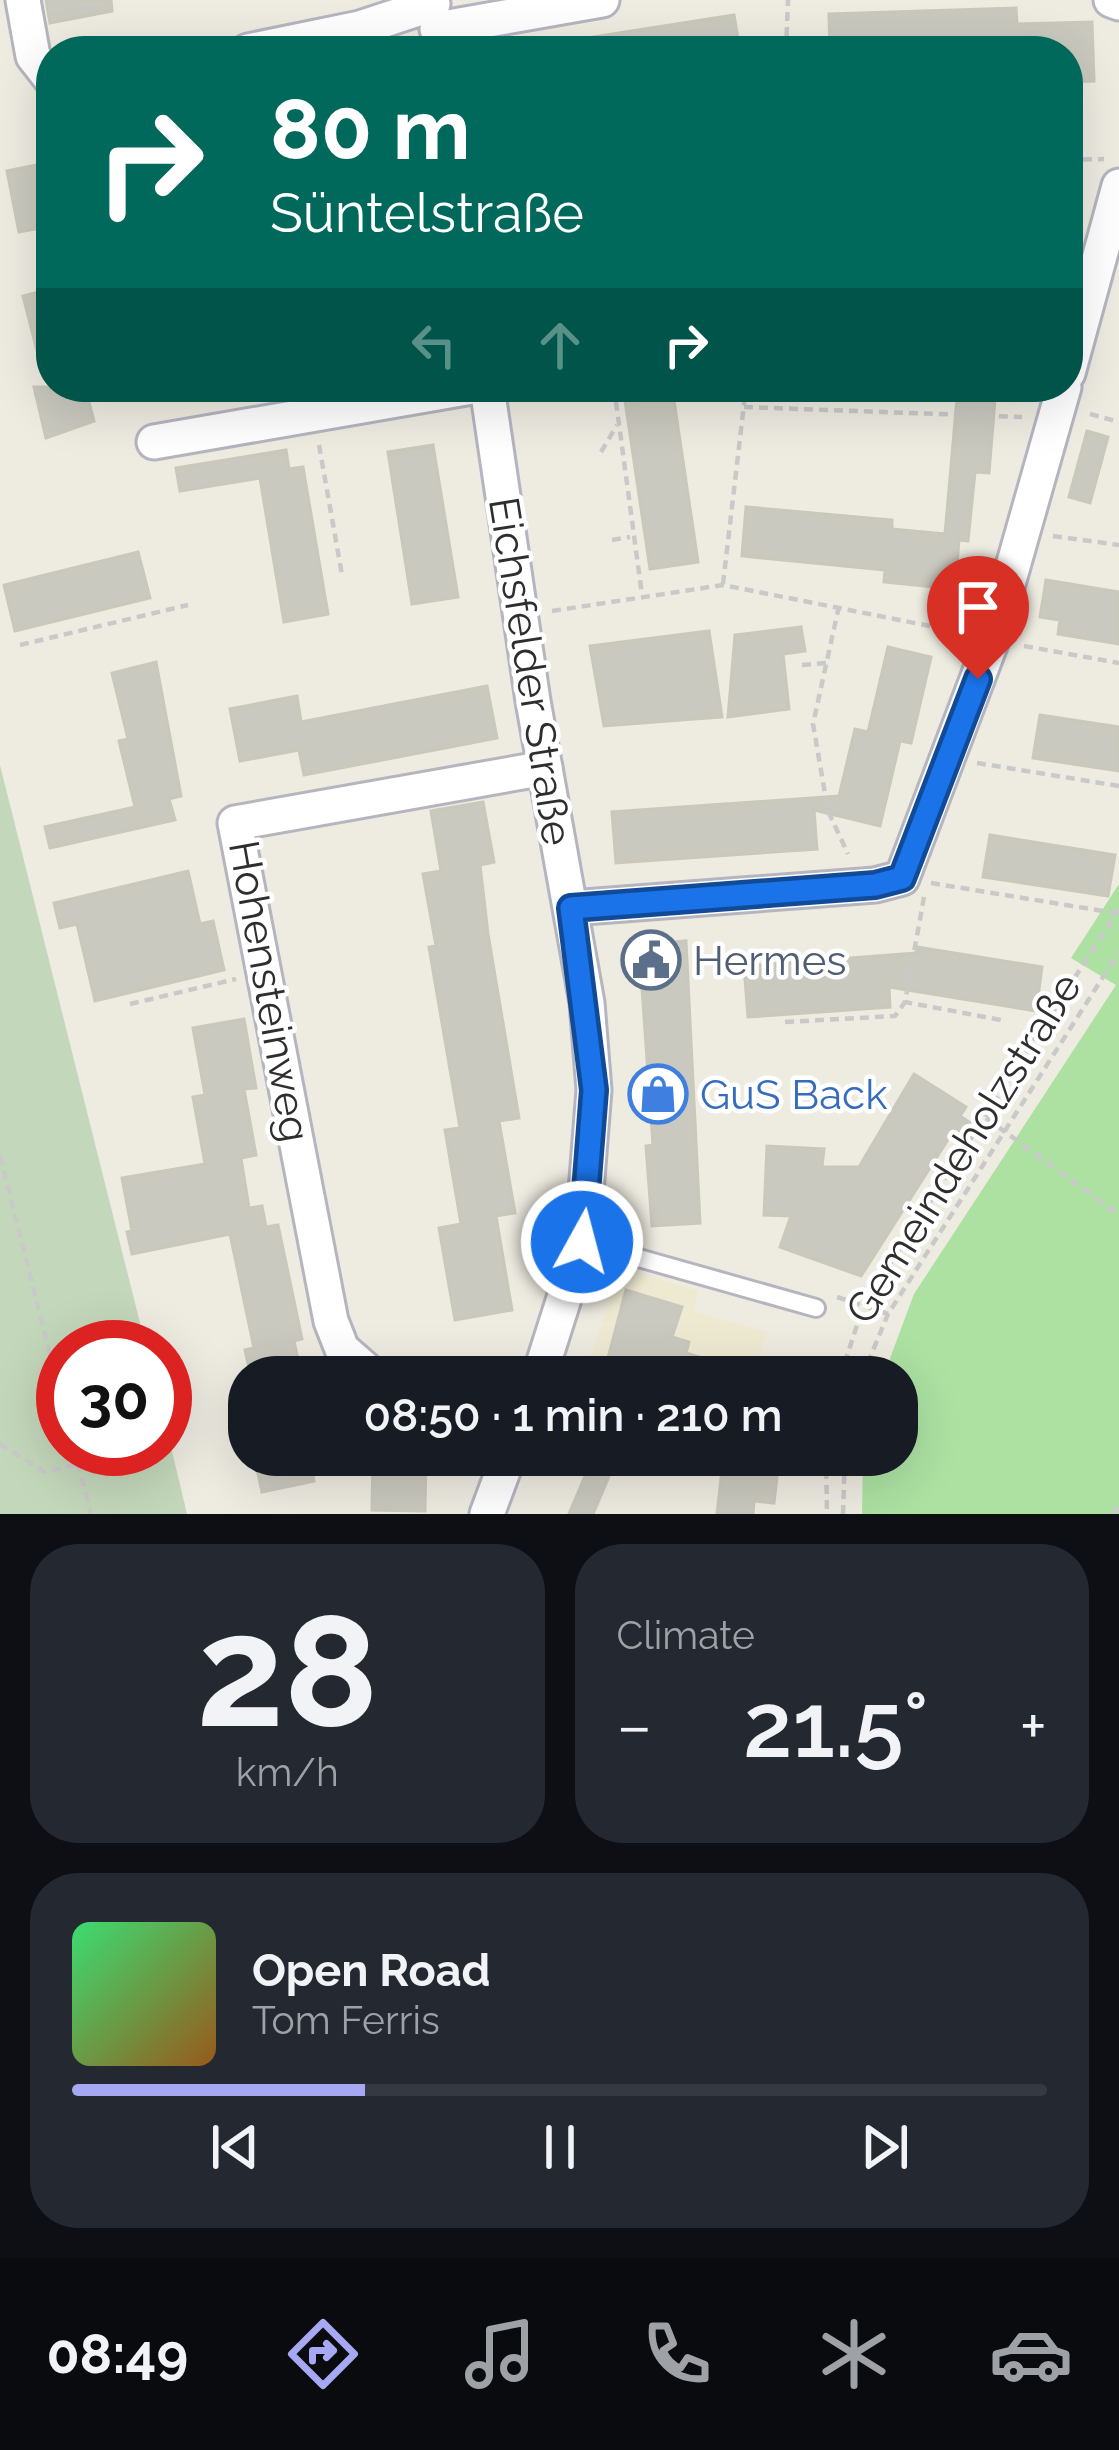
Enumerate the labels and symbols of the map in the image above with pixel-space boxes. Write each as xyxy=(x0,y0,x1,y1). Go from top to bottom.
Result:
street label: Eichsfelder Straße xyxy=(479,494,582,849)
pin xyxy=(927,556,1029,679)
street label: Hohensteinweg xyxy=(219,837,320,1146)
public building icon: Hermes xyxy=(620,929,682,991)
place label: Hermes xyxy=(693,936,847,985)
street label: Gemeindeholzstraße xyxy=(836,964,1091,1332)
shop icon: GuS Back xyxy=(627,1063,689,1125)
place label: GuS Back xyxy=(700,1070,887,1119)
position arrow xyxy=(519,1179,645,1305)
speed limit sign: 30 xyxy=(36,1320,192,1476)

